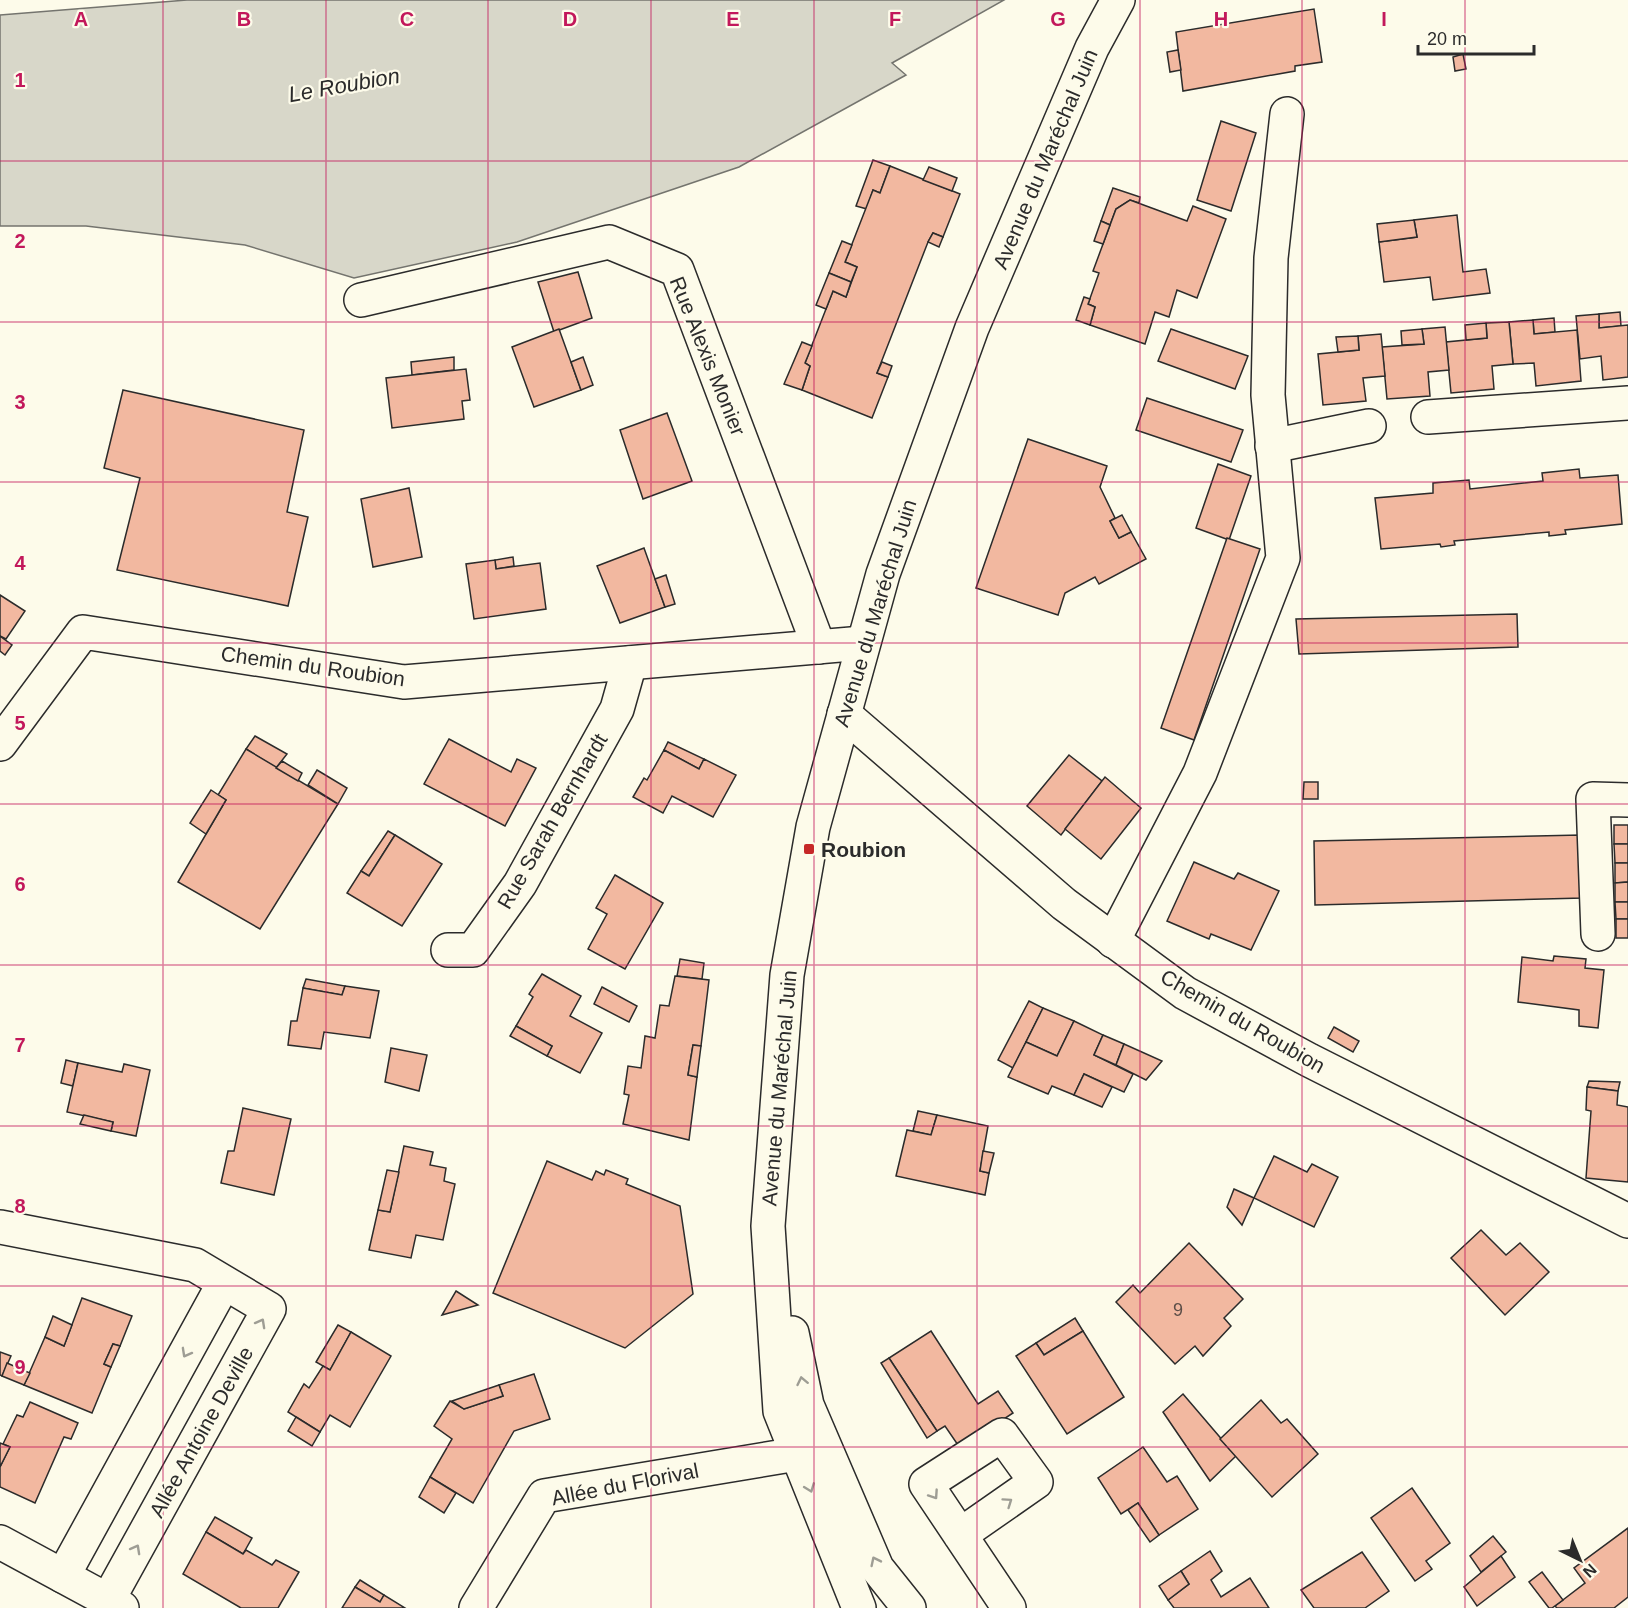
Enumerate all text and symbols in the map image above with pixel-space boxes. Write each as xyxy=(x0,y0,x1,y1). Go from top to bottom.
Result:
text: A xyxy=(74,8,88,30)
text: B xyxy=(237,8,251,30)
text: C xyxy=(400,8,414,30)
text: D xyxy=(563,8,577,30)
text: E xyxy=(726,8,740,30)
text: F xyxy=(889,8,901,30)
text: G xyxy=(1050,8,1066,30)
text: H xyxy=(1214,8,1228,30)
text: I xyxy=(1381,8,1387,30)
scale bar xyxy=(1418,18,1534,56)
text: 20 m xyxy=(1427,29,1467,49)
street label: Avenue du Maréchal Juin xyxy=(988,46,1102,272)
water label: Le Roubion xyxy=(286,63,402,107)
text: 1 xyxy=(14,69,26,91)
text: 2 xyxy=(14,230,26,252)
street label: Rue Alexis Monier xyxy=(666,273,750,439)
text: 3 xyxy=(14,391,26,413)
street label: Avenue du Maréchal Juin xyxy=(829,497,921,729)
text: 4 xyxy=(14,552,26,574)
street label: Chemin du Roubion xyxy=(219,642,407,690)
text: 5 xyxy=(14,712,26,734)
street label: Rue Sarah Bernhardt xyxy=(492,729,612,913)
place label: Roubion xyxy=(821,838,906,861)
marker: Roubion xyxy=(802,842,816,856)
text: 6 xyxy=(14,873,26,895)
street label: Chemin du Roubion xyxy=(1157,965,1329,1077)
street label: Avenue du Maréchal Juin xyxy=(757,969,801,1207)
text: 7 xyxy=(14,1034,26,1056)
text: 8 xyxy=(14,1195,26,1217)
house number: 9 xyxy=(1173,1300,1183,1320)
one-way arrow xyxy=(254,1319,265,1329)
street label: Allée Antoine Deville xyxy=(145,1343,257,1521)
one-way arrow xyxy=(181,1346,193,1357)
text: 9 xyxy=(14,1356,26,1378)
one-way arrow xyxy=(796,1376,809,1386)
street label: Allée du Florival xyxy=(549,1458,701,1510)
one-way arrow xyxy=(803,1482,815,1493)
one-way arrow xyxy=(927,1489,938,1500)
one-way arrow xyxy=(1001,1498,1012,1509)
north arrow xyxy=(1550,1530,1610,1590)
one-way arrow xyxy=(129,1545,140,1555)
one-way arrow xyxy=(870,1557,882,1568)
text: N xyxy=(1580,1560,1600,1581)

